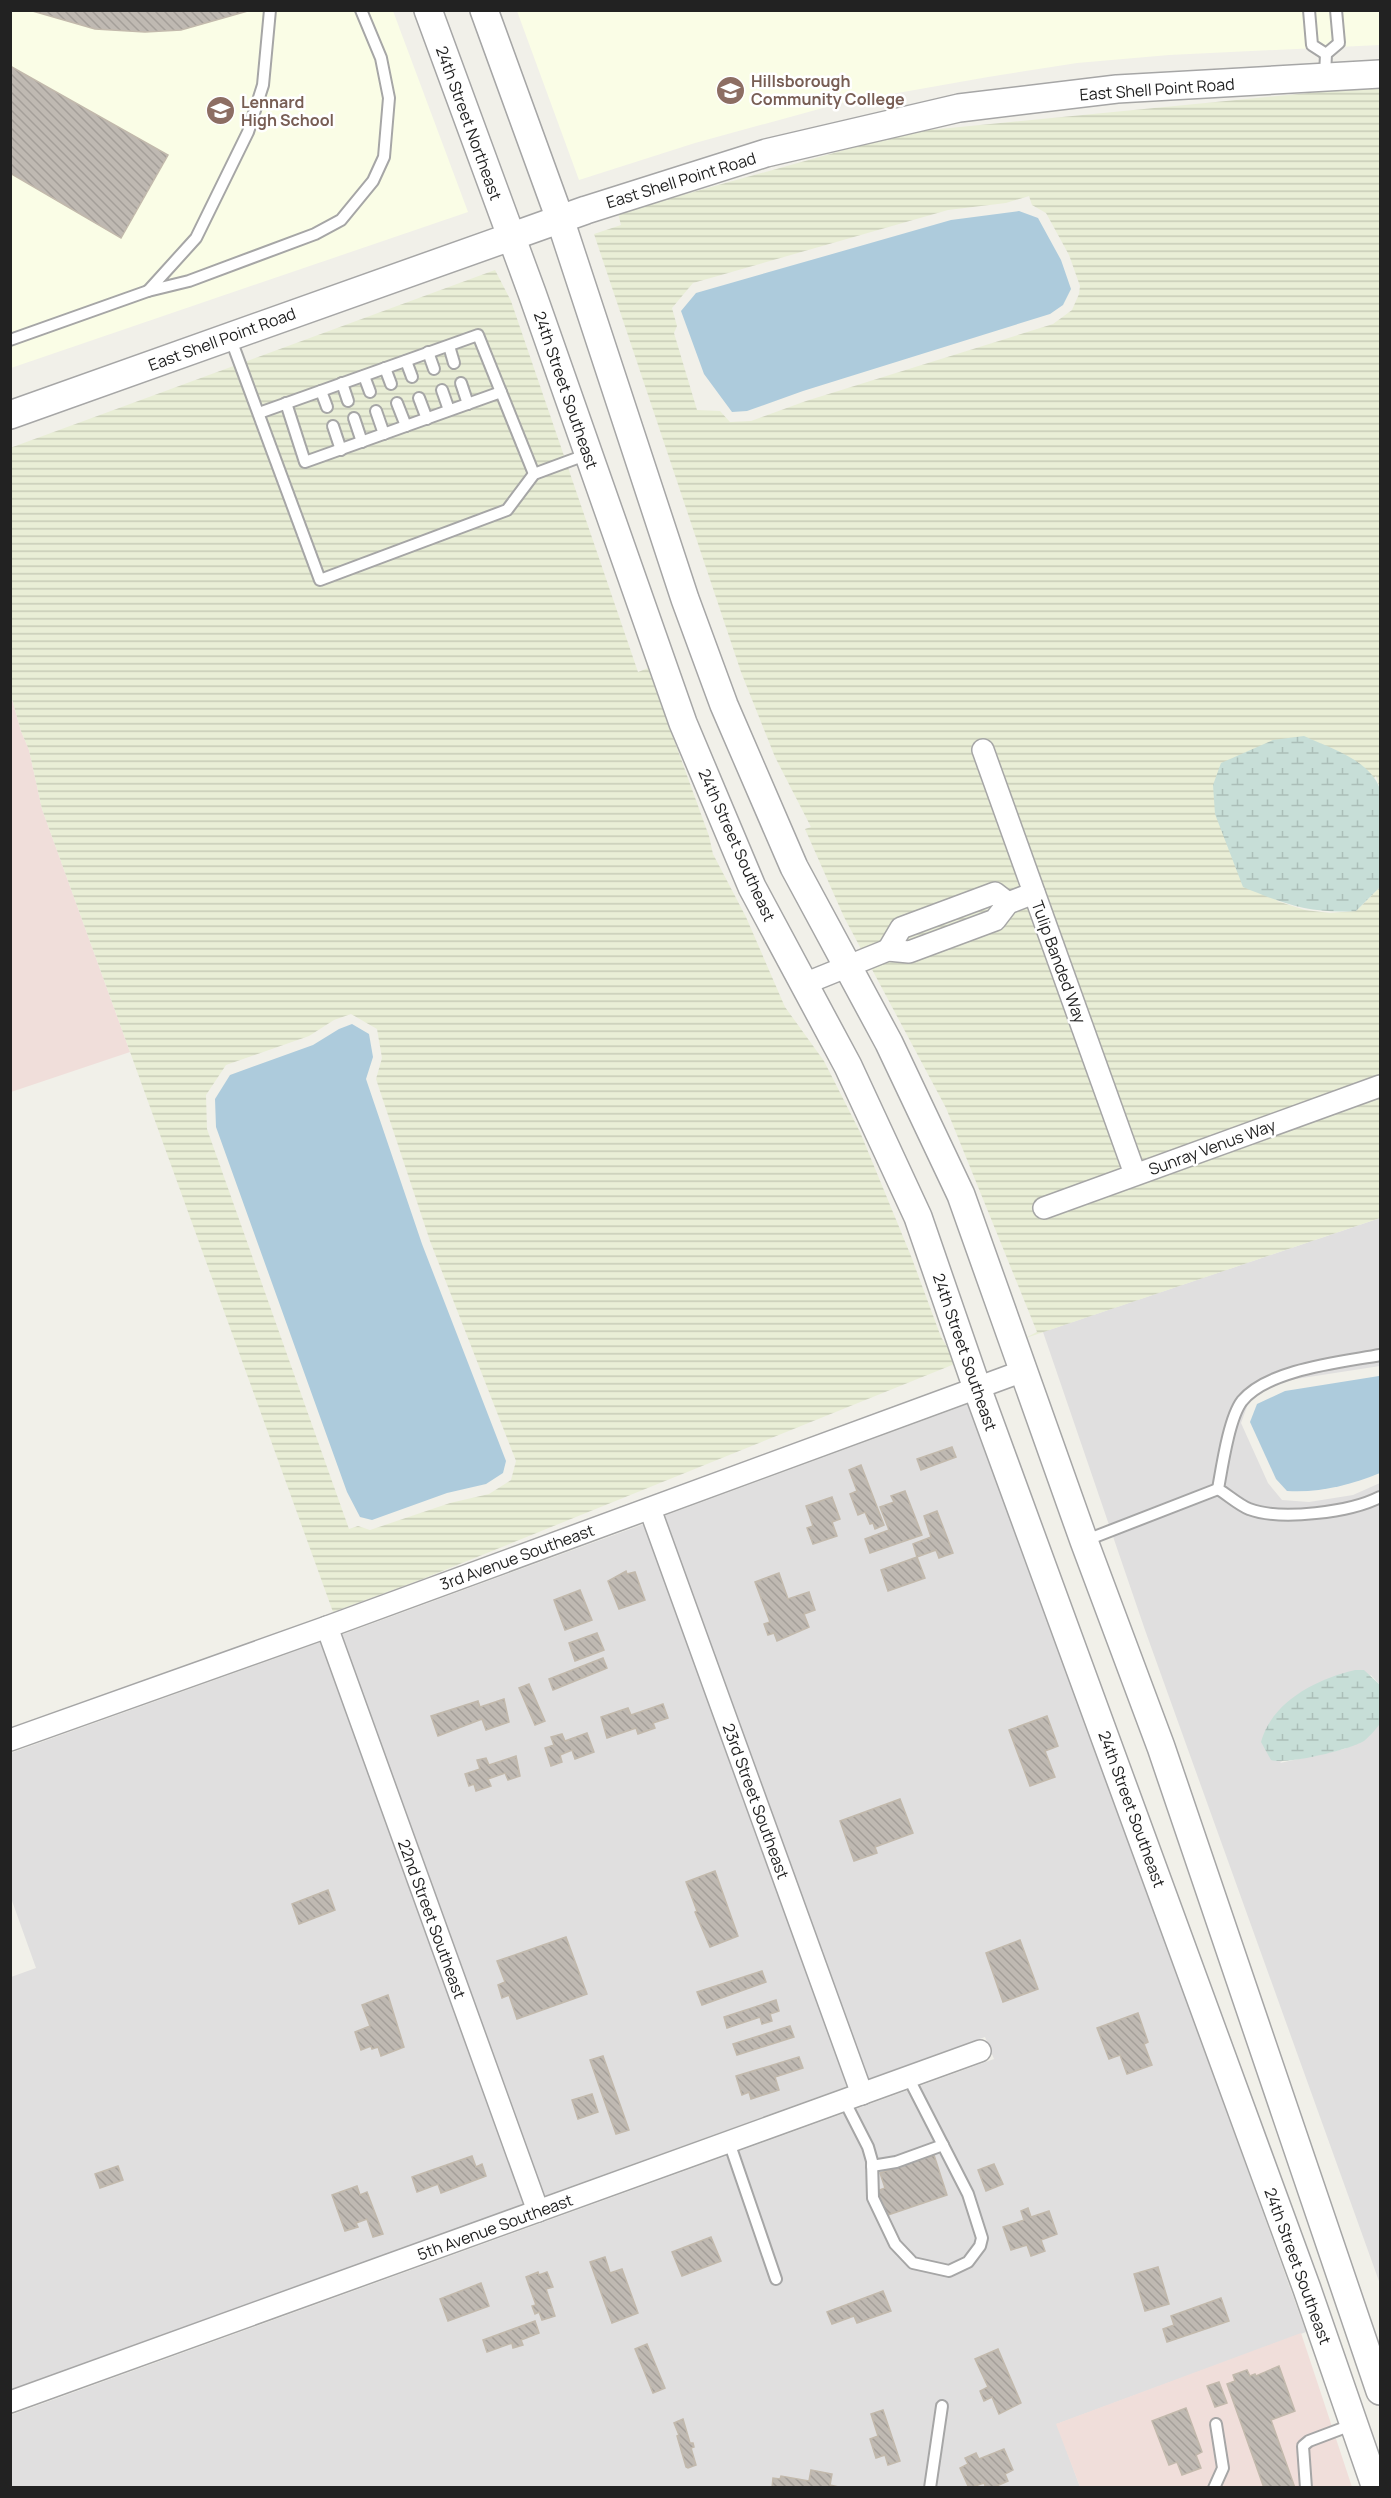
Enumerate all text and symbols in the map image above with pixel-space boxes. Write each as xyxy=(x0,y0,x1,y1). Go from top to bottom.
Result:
street label: 24th Street Northeast xyxy=(431,43,507,203)
place label: Hillsborough Community College xyxy=(751,70,905,110)
street label: East Shell Point Road xyxy=(1079,73,1235,105)
school or university icon: Hillsborough Community College xyxy=(714,74,746,106)
place label: Lennard High School xyxy=(241,91,334,131)
school or university icon: Lennard High School xyxy=(204,95,236,127)
street label: East Shell Point Road xyxy=(604,147,758,213)
street label: East Shell Point Road xyxy=(145,302,299,376)
street label: 24th Street Southeast xyxy=(529,308,603,472)
street label: 24th Street Southeast xyxy=(693,765,781,925)
street label: Tulip Banded Way xyxy=(1027,898,1092,1027)
street label: Sunray Venus Way xyxy=(1145,1114,1279,1180)
street label: 24th Street Southeast xyxy=(928,1270,1002,1434)
street label: 3rd Avenue Southeast xyxy=(437,1519,597,1595)
street label: 23rd Street Southeast xyxy=(718,1720,794,1882)
street label: 24th Street Southeast xyxy=(1093,1728,1171,1890)
street label: 22nd Street Southeast xyxy=(393,1836,471,2002)
street label: 24th Street Southeast xyxy=(1259,2185,1337,2347)
street label: 5th Avenue Southeast xyxy=(414,2189,576,2265)

